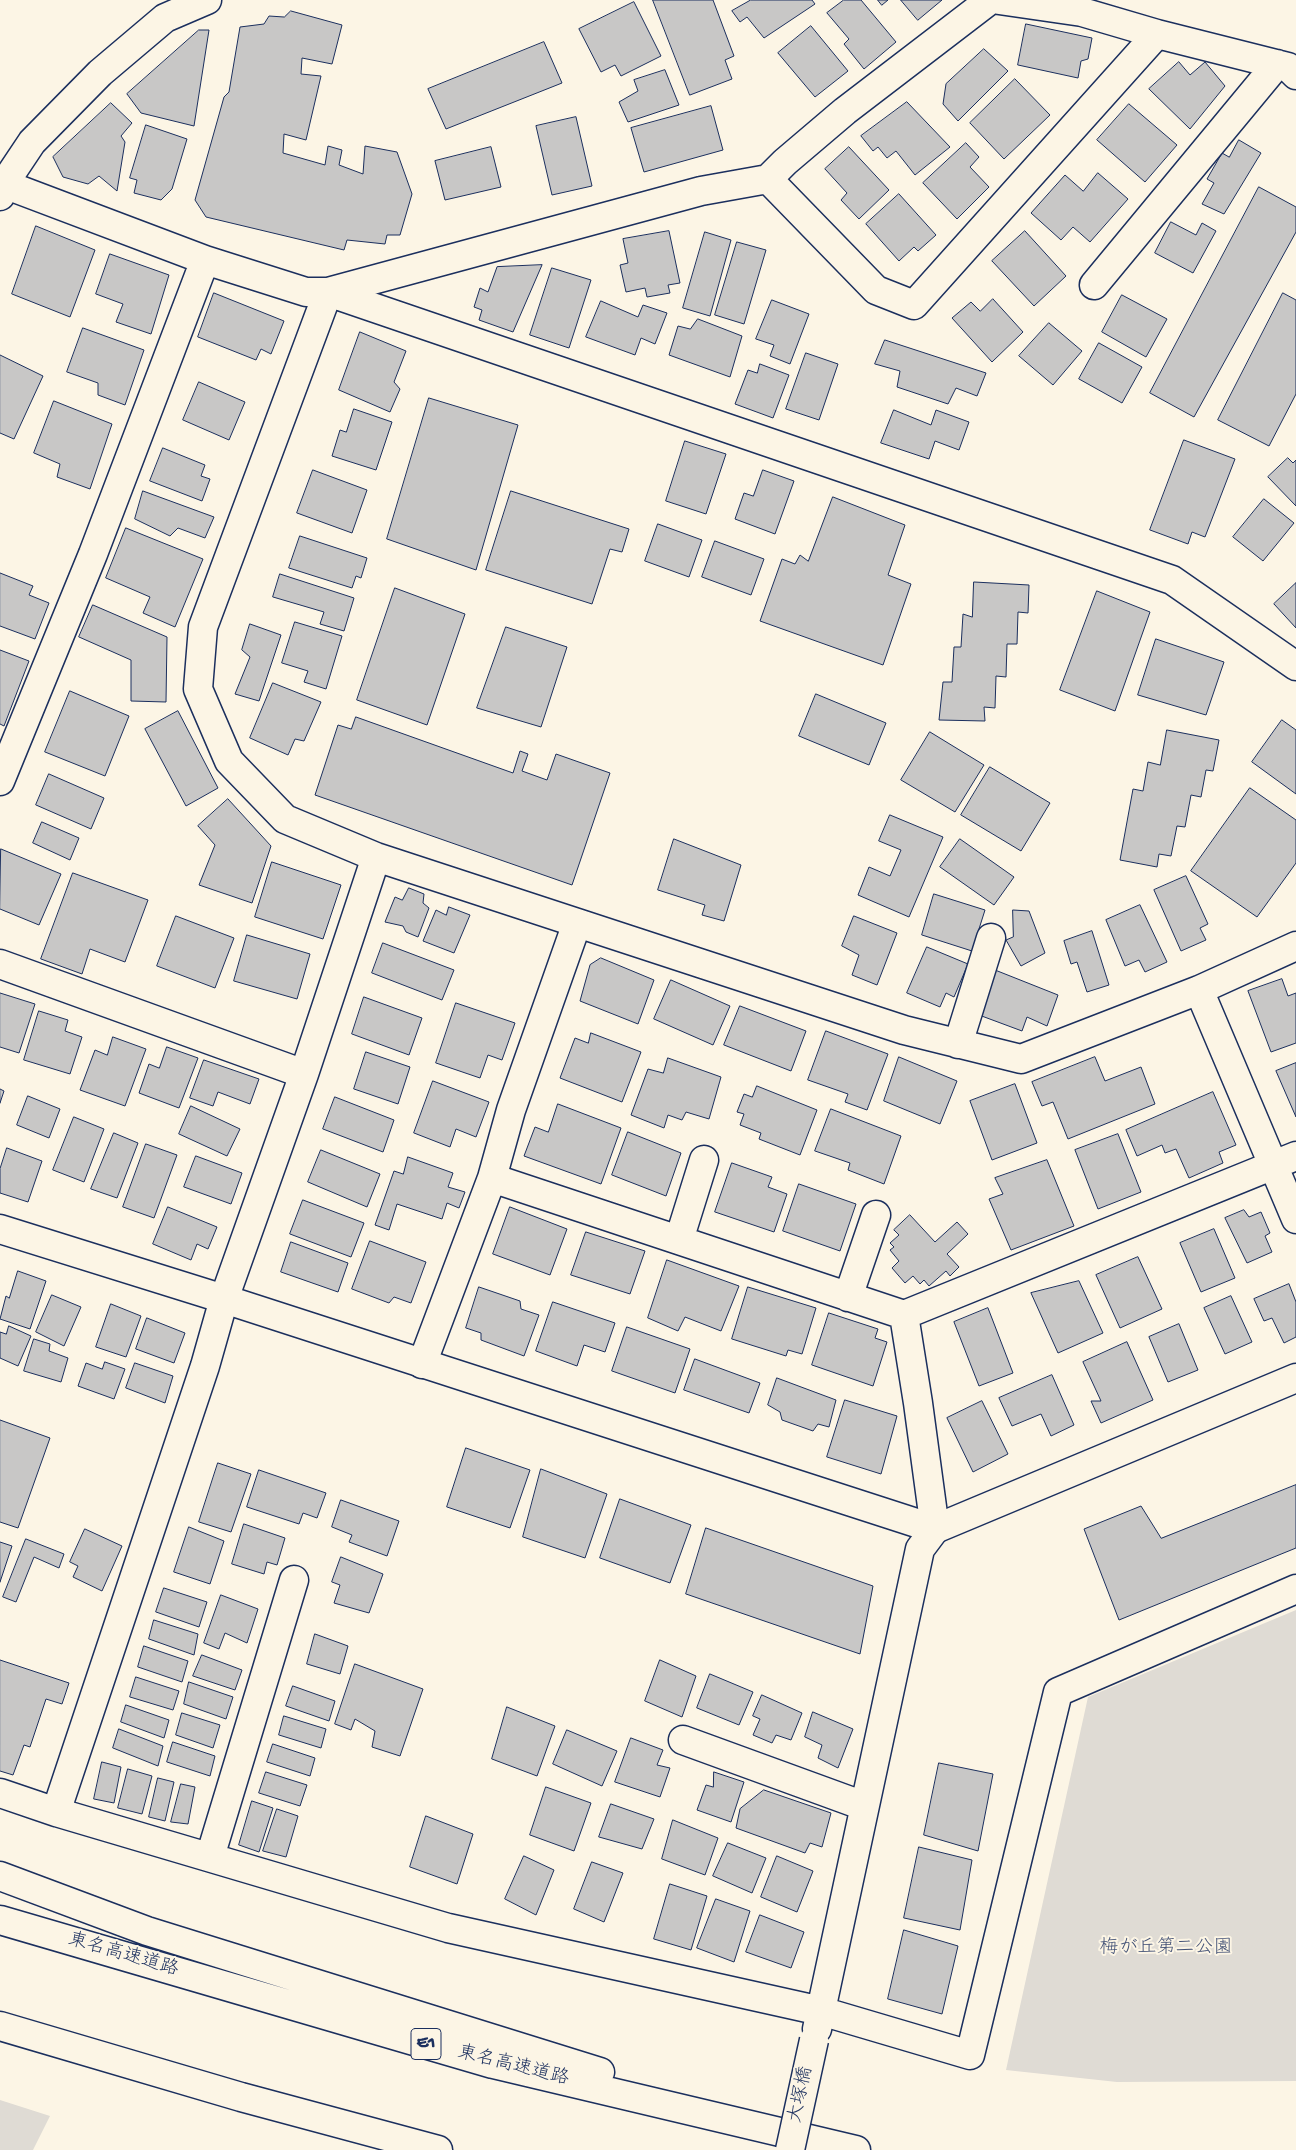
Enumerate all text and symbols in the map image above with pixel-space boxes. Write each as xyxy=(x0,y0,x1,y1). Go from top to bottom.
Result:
street label: 東名高速道路 xyxy=(65,1929,181,1983)
park label: 梅が丘第二公園 xyxy=(1100,1938,1232,1960)
road number: E1 xyxy=(411,2028,441,2060)
street label: 東名高速道路 xyxy=(455,2042,571,2092)
street label: 大塚橋 xyxy=(785,2065,819,2125)

